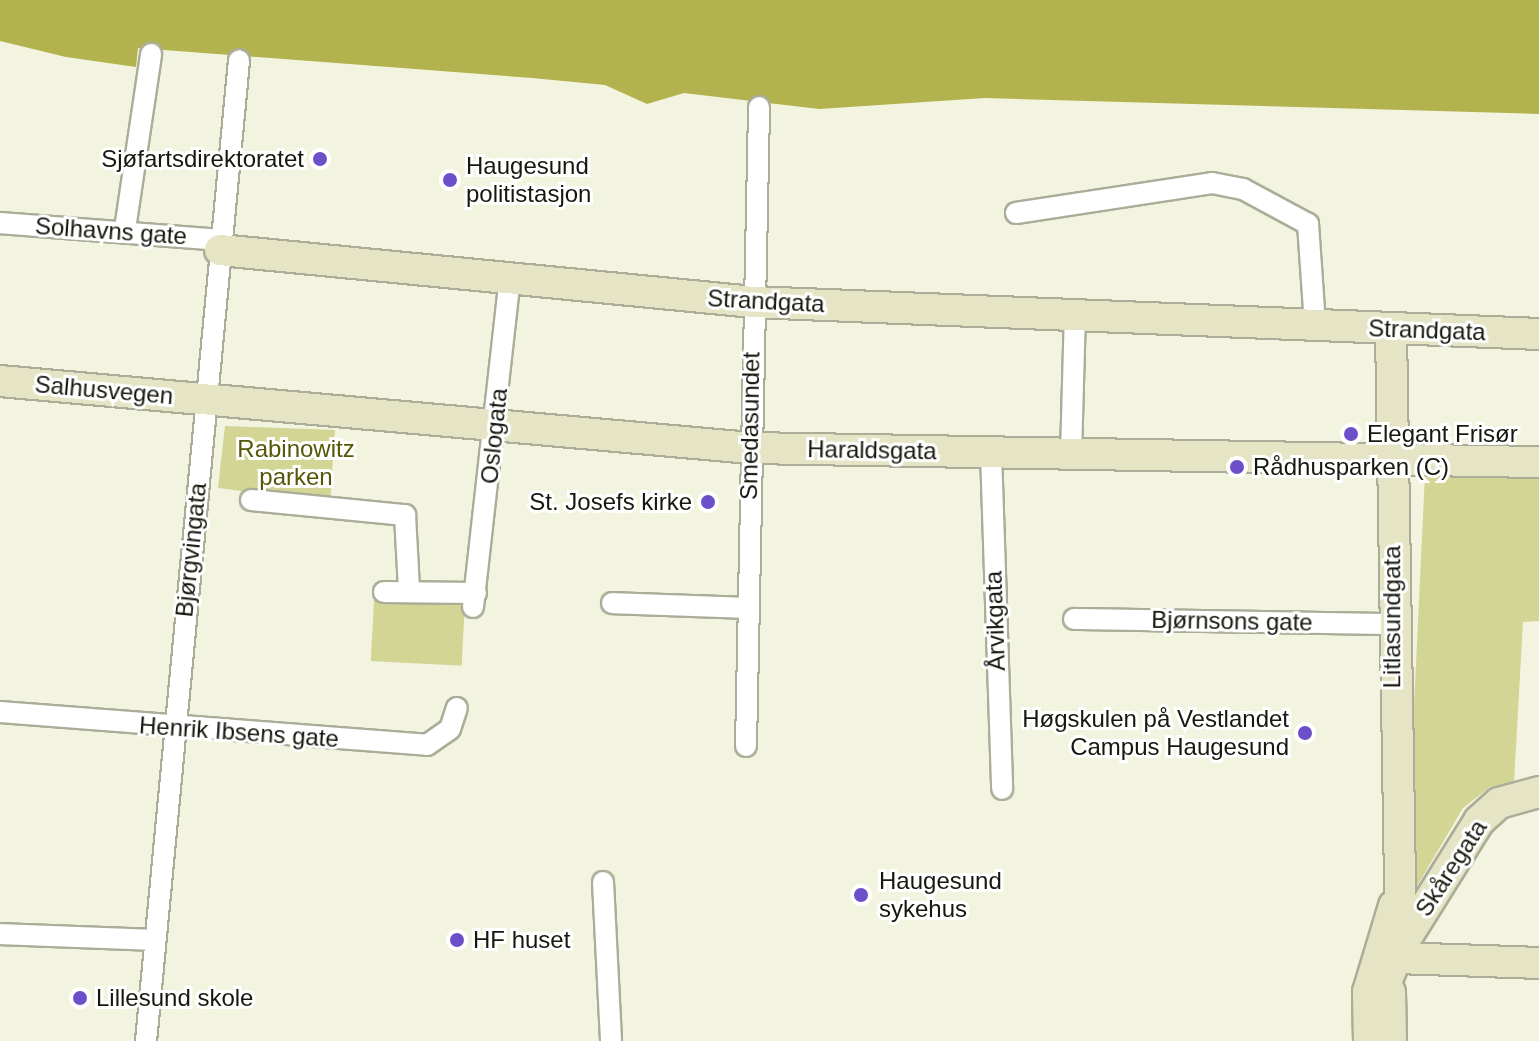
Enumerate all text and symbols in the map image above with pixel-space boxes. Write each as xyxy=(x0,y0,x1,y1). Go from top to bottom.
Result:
place label: Sjøfartsdirektoratet xyxy=(101,145,304,173)
marker: Sjøfartsdirektoratet xyxy=(311,150,329,168)
place label: Haugesund politistasjon xyxy=(466,152,591,208)
marker: Haugesund politistasjon xyxy=(441,171,459,189)
street label: Solhavns gate xyxy=(34,211,188,251)
street label: Strandgata xyxy=(707,284,825,318)
street label: Strandgata xyxy=(1368,314,1486,346)
street label: Smedasundet xyxy=(734,352,766,500)
street label: Salhusvegen xyxy=(34,370,174,410)
street label: Oslogata xyxy=(475,387,513,485)
place label: Elegant Frisør xyxy=(1367,420,1518,448)
marker: Elegant Frisør xyxy=(1342,425,1360,443)
street label: Haraldsgata xyxy=(807,434,937,466)
park label: Rabinowitz parken xyxy=(237,435,355,491)
place label: Rådhusparken (C) xyxy=(1253,453,1449,481)
marker: Rådhusparken (C) xyxy=(1228,458,1246,476)
street label: Bjørgvingata xyxy=(170,481,212,619)
place label: St. Josefs kirke xyxy=(529,488,692,516)
marker: St. Josefs kirke xyxy=(699,493,717,511)
street label: Litlasundgata xyxy=(1378,546,1406,688)
street label: Årvikgata xyxy=(979,571,1011,671)
street label: Bjørnsons gate xyxy=(1151,605,1313,637)
place label: Høgskulen på Vestlandet Campus Haugesund xyxy=(1022,705,1289,761)
street label: Henrik Ibsens gate xyxy=(138,711,340,753)
marker: Høgskulen på Vestlandet Campus Haugesund xyxy=(1296,724,1314,742)
street label: Skåregata xyxy=(1409,814,1493,922)
place label: Haugesund sykehus xyxy=(879,867,1002,923)
marker: Haugesund sykehus xyxy=(850,884,872,906)
place label: HF huset xyxy=(473,926,570,954)
marker: HF huset xyxy=(448,931,466,949)
place label: Lillesund skole xyxy=(96,984,253,1012)
marker: Lillesund skole xyxy=(71,989,89,1007)

